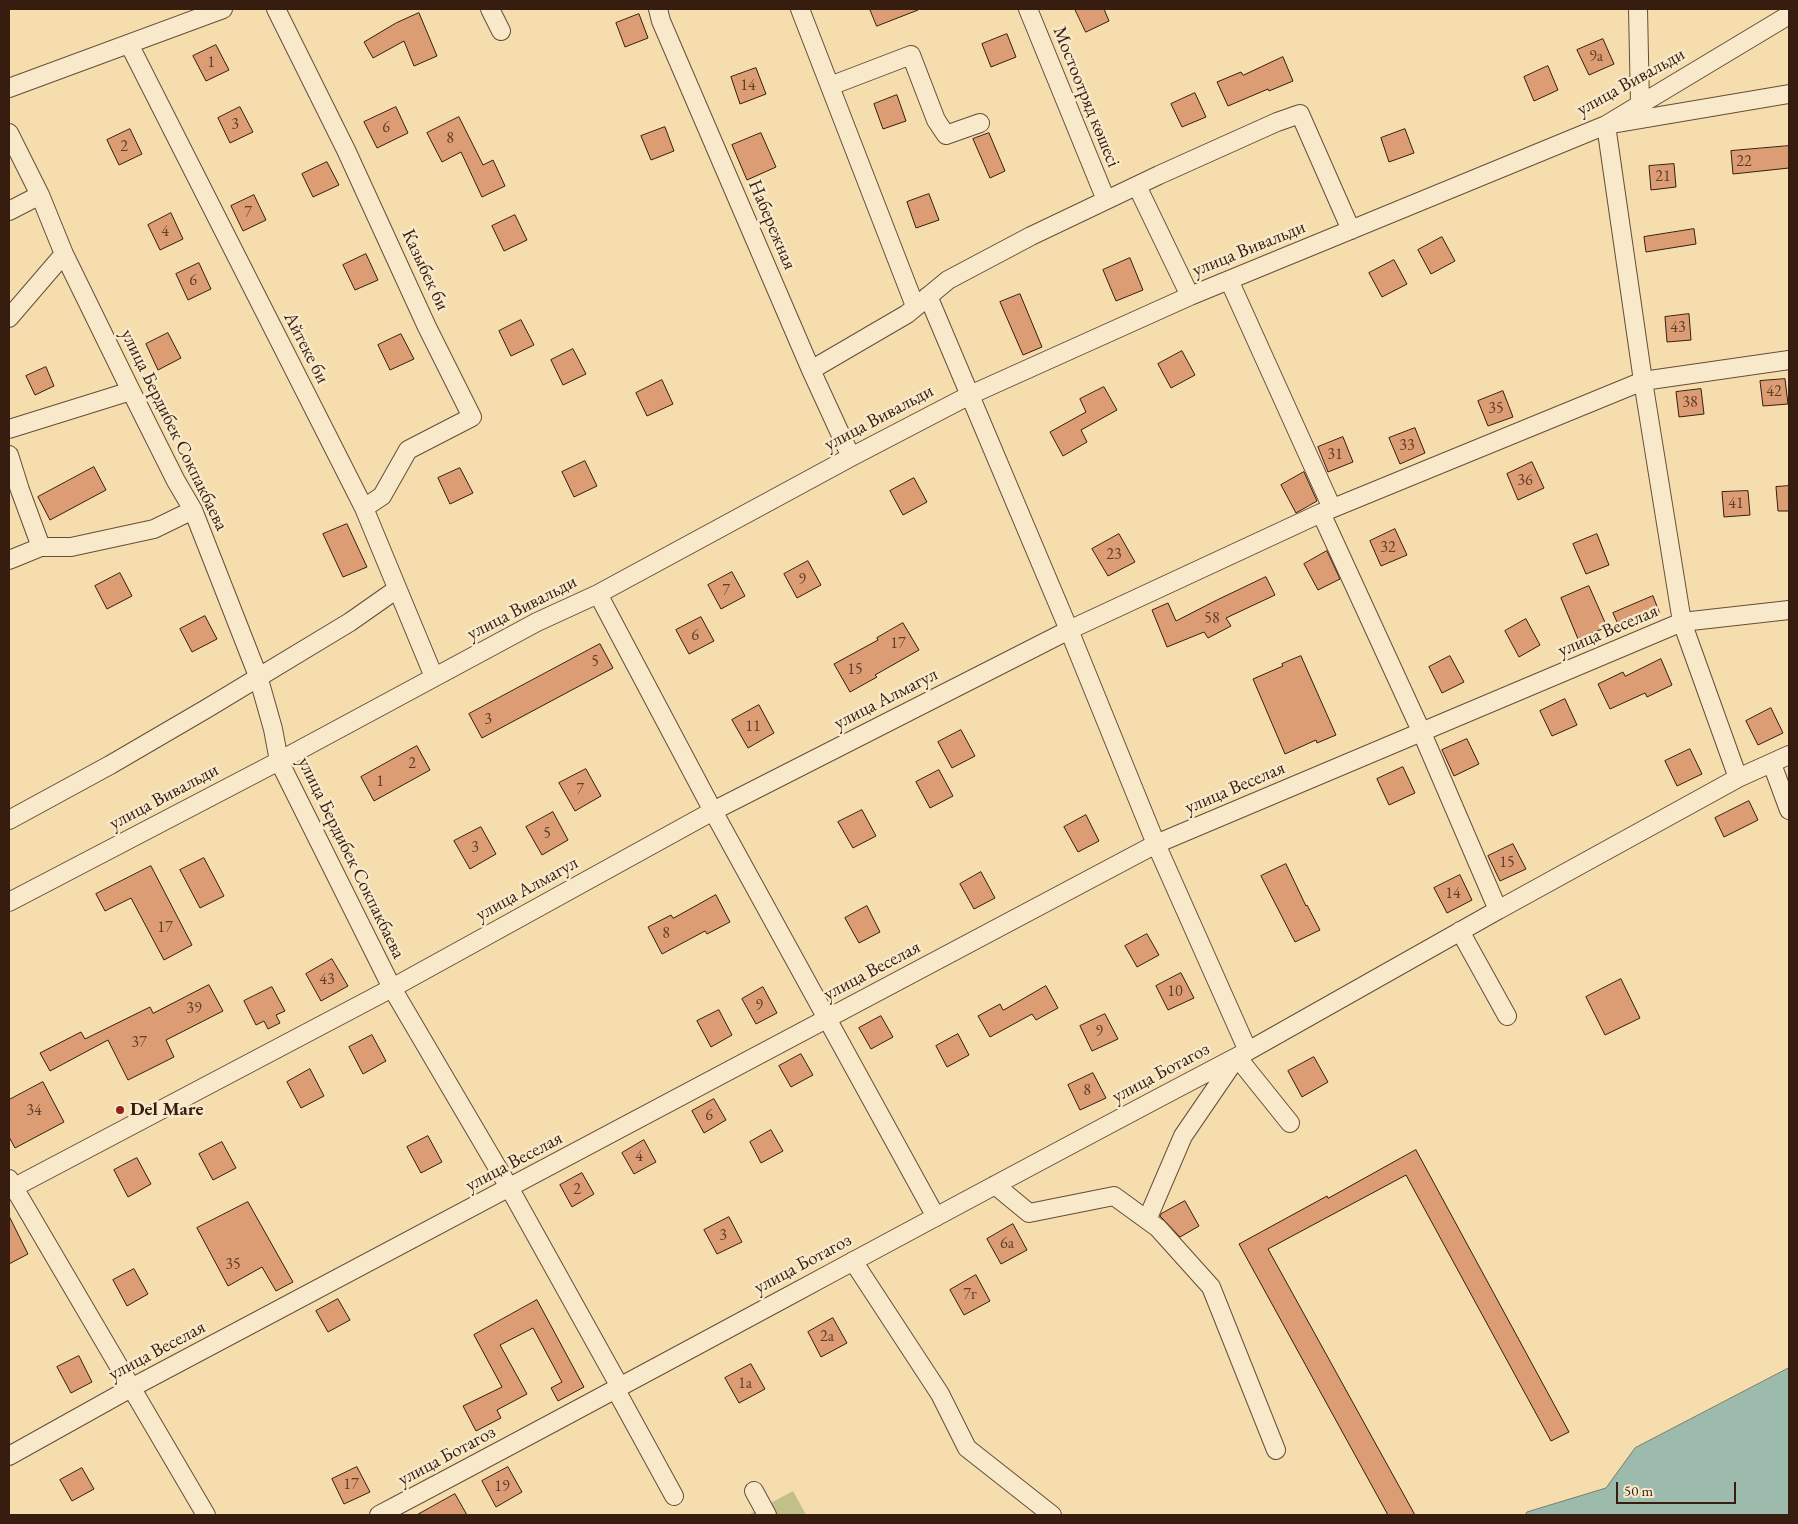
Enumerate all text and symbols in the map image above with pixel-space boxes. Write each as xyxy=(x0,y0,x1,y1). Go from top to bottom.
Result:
street label: Мостоотряд көшесі xyxy=(1047,23,1125,171)
street label: улица Вивальди xyxy=(1573,43,1689,121)
house number: 9а xyxy=(1589,47,1603,67)
house number: 1 xyxy=(207,53,215,73)
house number: 14 xyxy=(740,76,756,96)
house number: 3 xyxy=(231,115,239,135)
house number: 6 xyxy=(382,118,390,138)
house number: 8 xyxy=(446,129,454,149)
house number: 2 xyxy=(120,137,128,157)
house number: 22 xyxy=(1736,152,1752,172)
house number: 21 xyxy=(1655,167,1671,187)
street label: Набережная xyxy=(743,177,801,273)
house number: 7 xyxy=(244,203,252,223)
street label: улица Вивальди xyxy=(1189,216,1309,282)
house number: 4 xyxy=(161,222,169,242)
street label: Казыбек би xyxy=(396,226,454,314)
house number: 6 xyxy=(189,271,197,291)
street label: Айтеке би xyxy=(278,308,334,388)
house number: 43 xyxy=(1670,318,1686,338)
street label: улица Бердибек Сокпакбаева xyxy=(115,325,233,535)
street label: улица Вивальди xyxy=(821,380,937,456)
house number: 42 xyxy=(1766,382,1782,402)
house number: 38 xyxy=(1682,393,1698,413)
house number: 35 xyxy=(1488,399,1504,419)
house number: 33 xyxy=(1399,436,1415,456)
house number: 31 xyxy=(1327,445,1343,465)
house number: 36 xyxy=(1517,471,1533,491)
house number: 41 xyxy=(1728,494,1744,514)
house number: 32 xyxy=(1380,538,1396,558)
house number: 23 xyxy=(1106,545,1122,565)
house number: 9 xyxy=(798,570,806,590)
street label: улица Вивальди xyxy=(463,571,581,645)
house number: 7 xyxy=(722,581,730,601)
street label: улица Веселая xyxy=(1555,600,1661,662)
house number: 58 xyxy=(1204,609,1220,629)
house number: 6 xyxy=(691,626,699,646)
house number: 17 xyxy=(890,634,906,654)
house number: 5 xyxy=(591,652,599,672)
house number: 15 xyxy=(847,660,863,680)
street label: улица Алмагул xyxy=(830,663,942,735)
house number: 3 xyxy=(484,710,492,730)
house number: 11 xyxy=(745,717,761,737)
street label: улица Бердибек Сокпакбаева xyxy=(292,753,410,963)
house number: 2 xyxy=(408,754,416,774)
street label: улица Веселая xyxy=(1182,757,1288,819)
street label: улица Вивальди xyxy=(106,759,222,835)
house number: 1 xyxy=(376,772,384,792)
house number: 7 xyxy=(576,780,584,800)
house number: 5 xyxy=(543,824,551,844)
house number: 3 xyxy=(471,838,479,858)
street label: улица Алмагул xyxy=(472,851,582,927)
house number: 15 xyxy=(1499,853,1515,873)
house number: 14 xyxy=(1445,884,1461,904)
house number: 17 xyxy=(157,918,173,938)
house number: 8 xyxy=(662,924,670,944)
street label: улица Веселая xyxy=(820,936,924,1006)
house number: 43 xyxy=(319,970,335,990)
house number: 10 xyxy=(1167,982,1183,1002)
house number: 9 xyxy=(755,996,763,1016)
house number: 39 xyxy=(186,999,202,1019)
house number: 9 xyxy=(1095,1022,1103,1042)
house number: 37 xyxy=(131,1033,147,1053)
street label: улица Ботагоз xyxy=(1108,1038,1214,1108)
house number: 8 xyxy=(1083,1081,1091,1101)
place label: Del Mare xyxy=(130,1099,203,1121)
house number: 34 xyxy=(26,1101,42,1121)
marker: Del Mare xyxy=(114,1104,126,1116)
house number: 6 xyxy=(705,1106,713,1126)
street label: улица Веселая xyxy=(462,1127,566,1197)
house number: 4 xyxy=(635,1147,643,1167)
house number: 2 xyxy=(573,1180,581,1200)
house number: 3 xyxy=(719,1226,727,1246)
street label: улица Ботагоз xyxy=(750,1229,856,1299)
house number: 6а xyxy=(1000,1234,1014,1254)
house number: 35 xyxy=(225,1255,241,1275)
house number: 7г xyxy=(963,1285,977,1305)
street label: улица Веселая xyxy=(105,1316,209,1386)
house number: 2а xyxy=(820,1327,834,1347)
house number: 1а xyxy=(738,1374,752,1394)
street label: улица Ботагоз xyxy=(394,1421,500,1491)
scale bar xyxy=(1618,1472,1738,1504)
house number: 17 xyxy=(343,1475,359,1495)
house number: 19 xyxy=(494,1477,510,1497)
text: 50 m xyxy=(1624,1481,1653,1500)

